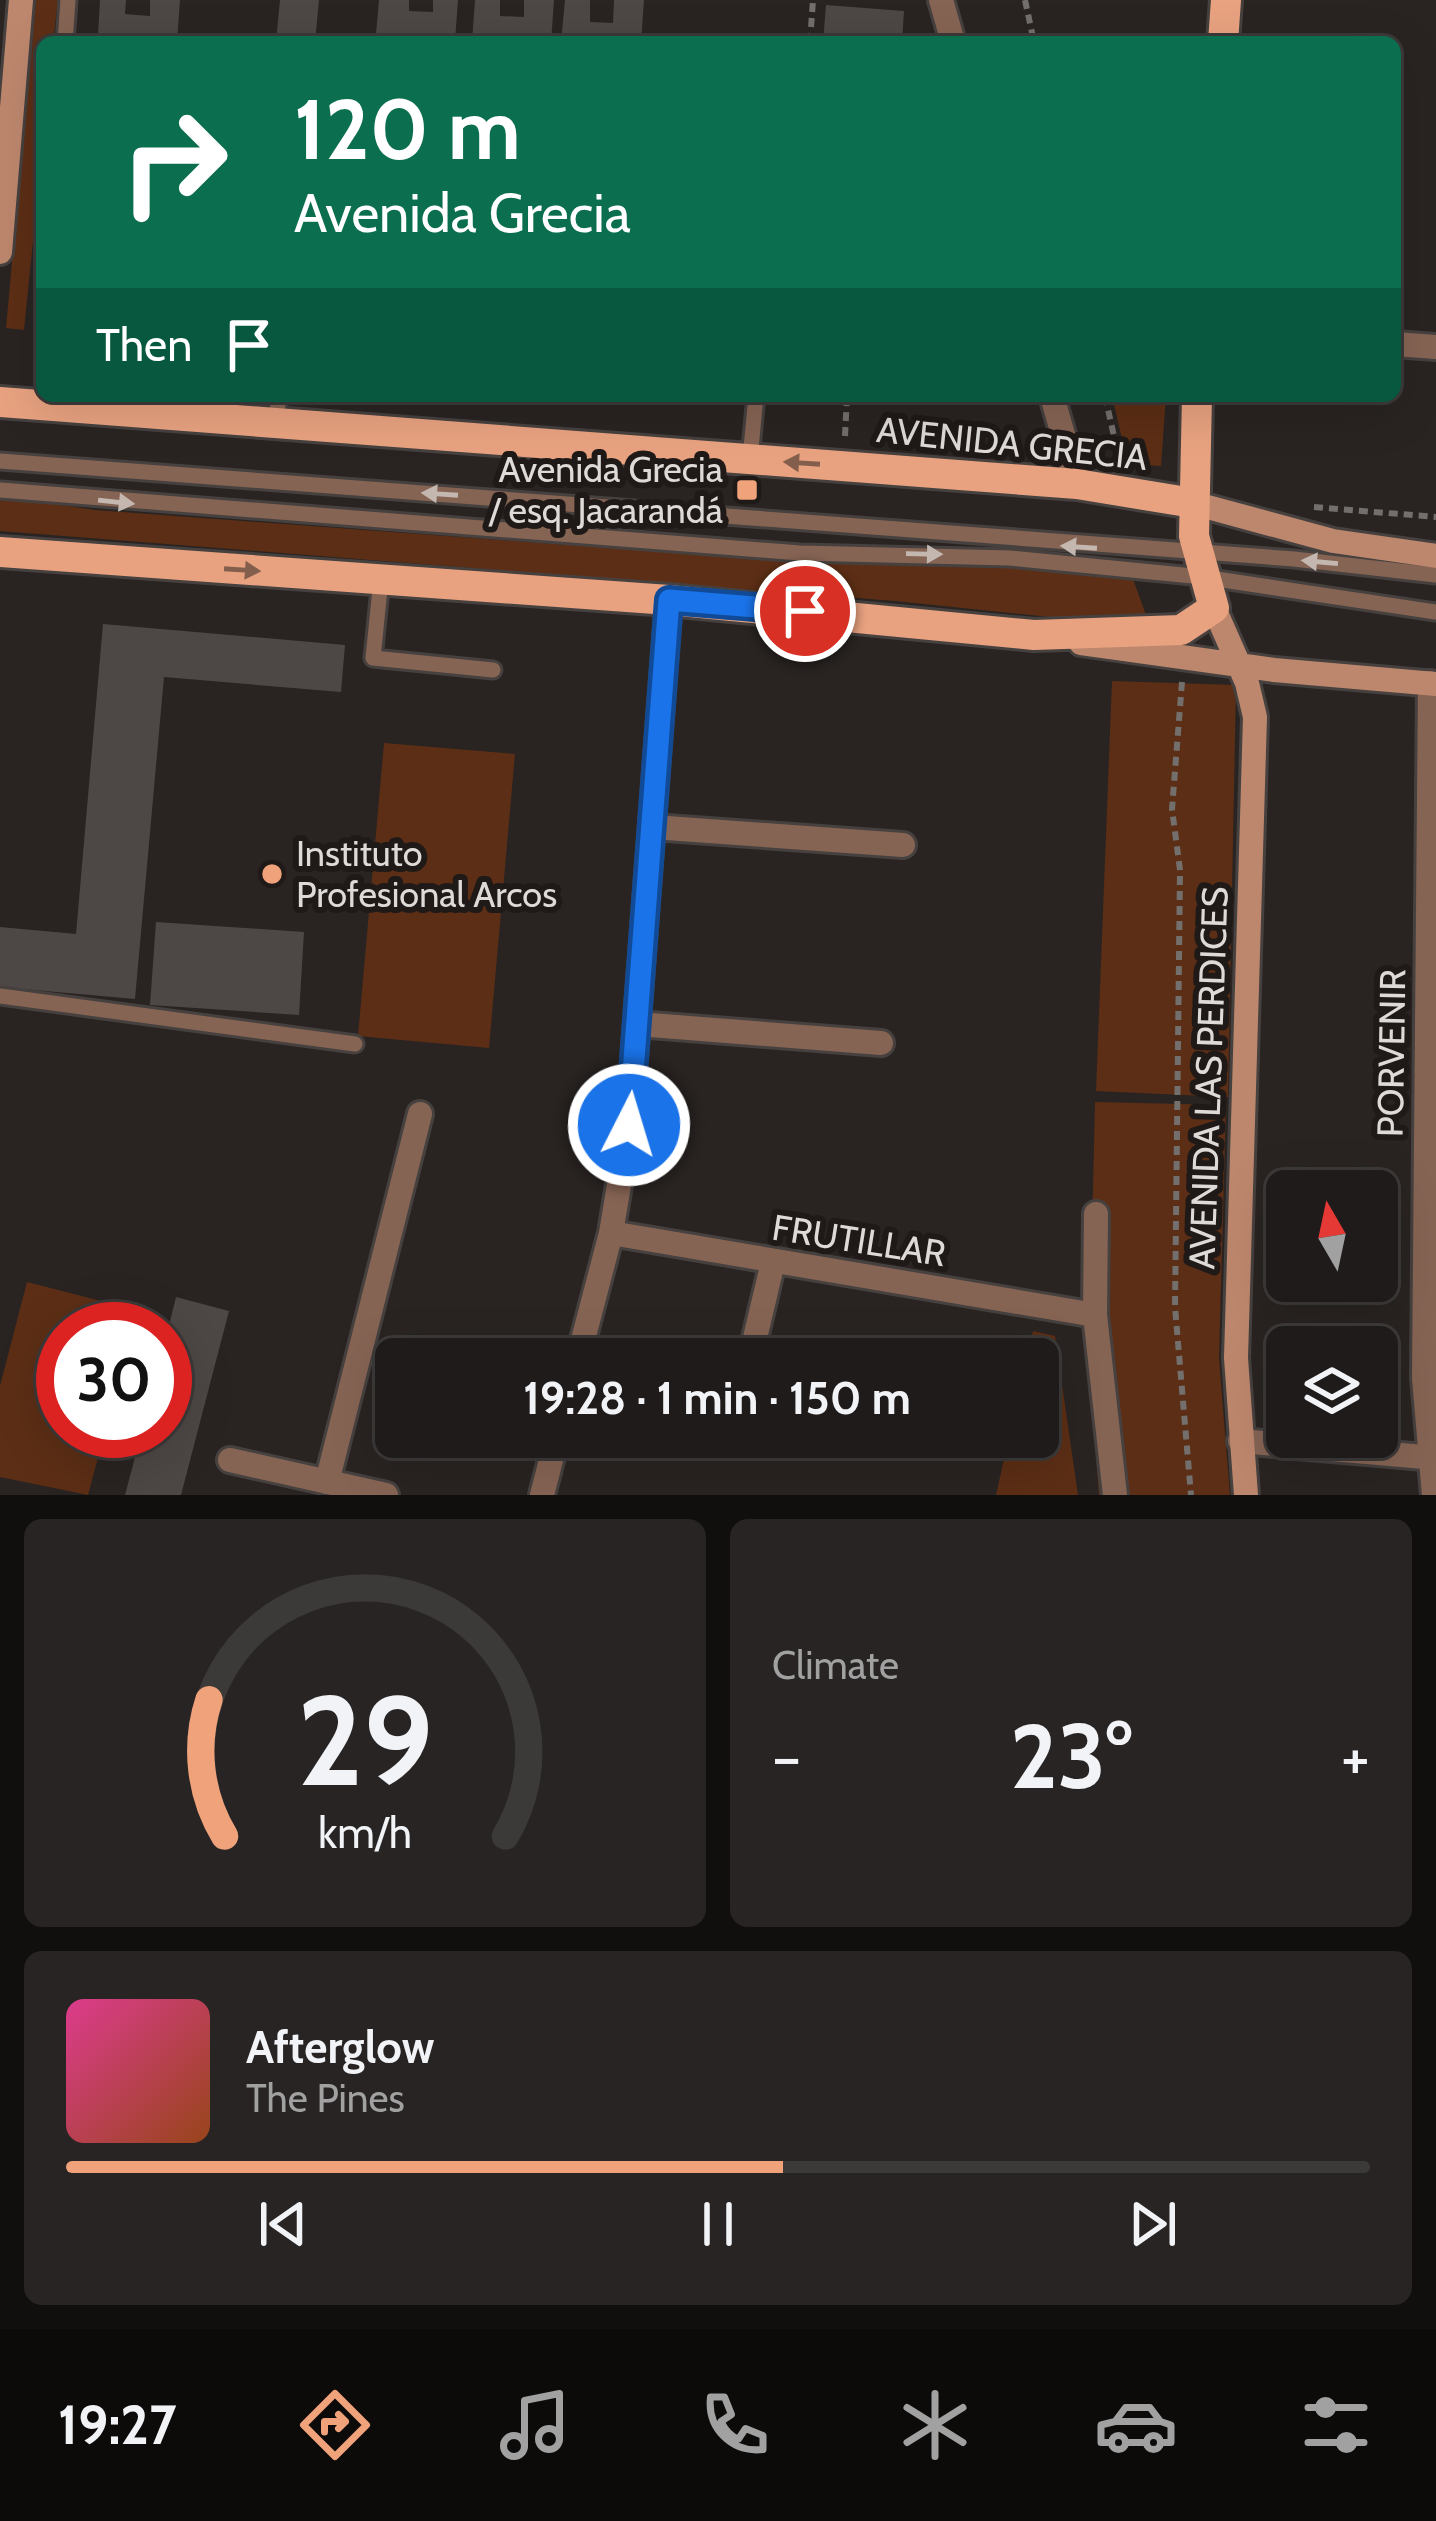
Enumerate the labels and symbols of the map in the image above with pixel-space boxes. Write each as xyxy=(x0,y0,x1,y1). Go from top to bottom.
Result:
street label: AVENIDA GRECIA xyxy=(875,407,1149,479)
place label: Avenida Grecia / esq. Jacarandá xyxy=(488,447,723,532)
one-way arrow xyxy=(783,454,820,473)
marker: Avenida Grecia / esq. Jacarandá xyxy=(734,477,760,503)
one-way arrow xyxy=(420,484,458,503)
one-way arrow xyxy=(98,493,136,512)
one-way arrow xyxy=(1060,537,1097,556)
one-way arrow xyxy=(906,544,944,563)
one-way arrow xyxy=(1301,552,1338,571)
one-way arrow xyxy=(224,560,261,579)
pin xyxy=(754,560,856,662)
place label: Instituto Profesional Arcos xyxy=(296,831,557,916)
marker: Instituto Profesional Arcos xyxy=(259,861,285,887)
street label: AVENIDA LAS PERDICES xyxy=(1179,886,1237,1270)
street label: PORVENIR xyxy=(1368,968,1414,1137)
position arrow xyxy=(566,1062,692,1188)
north arrow xyxy=(1266,1170,1398,1302)
street label: FRUTILLAR xyxy=(769,1205,949,1275)
speed limit sign: 30 xyxy=(36,1302,192,1458)

